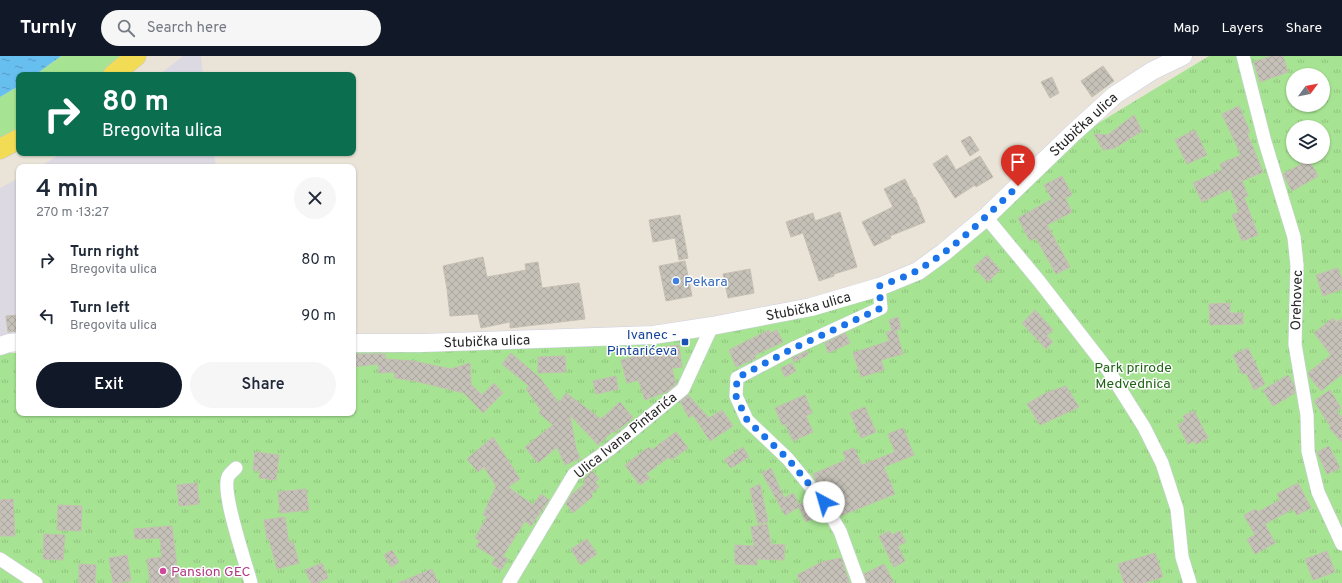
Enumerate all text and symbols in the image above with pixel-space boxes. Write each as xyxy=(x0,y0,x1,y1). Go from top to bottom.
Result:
search box xyxy=(101,10,381,46)
text: Turnly xyxy=(20,16,77,40)
icon: search xyxy=(115,17,137,39)
text: Search here xyxy=(147,19,227,38)
text: Map xyxy=(1173,20,1199,37)
text: Layers xyxy=(1221,20,1263,37)
text: Share xyxy=(1285,20,1322,37)
north arrow xyxy=(1286,68,1330,112)
map controls xyxy=(1286,68,1330,164)
text: 80 m xyxy=(102,85,169,121)
icon: right xyxy=(36,88,88,140)
street label: Stubička ulica xyxy=(1047,90,1122,161)
text: Bregovita ulica xyxy=(102,120,222,143)
button: layers xyxy=(1286,120,1330,164)
pin xyxy=(1001,145,1035,186)
icon: arrive xyxy=(1007,151,1029,173)
text: 4 min xyxy=(36,175,98,205)
button: close xyxy=(294,177,336,219)
text: 270 m · 13:27 xyxy=(36,205,109,221)
text: Turn right xyxy=(70,243,139,262)
icon: right xyxy=(36,249,58,271)
text: 80 m xyxy=(301,251,336,270)
text: Bregovita ulica xyxy=(70,262,157,278)
street label: Orehovec xyxy=(1288,269,1307,331)
place label: Pekara xyxy=(684,274,728,291)
marker: Pekara xyxy=(671,276,681,286)
street label: Stubička ulica xyxy=(765,289,853,325)
text: Turn left xyxy=(70,299,130,318)
icon: left xyxy=(36,305,58,327)
text: 90 m xyxy=(301,307,336,326)
text: Bregovita ulica xyxy=(70,318,157,334)
place label: Ivanec - Pintarićeva xyxy=(607,327,677,360)
street label: Stubička ulica xyxy=(443,332,531,352)
marker: Ivanec - Pintarićeva xyxy=(680,337,690,347)
park label: Park prirode Medvednica xyxy=(1094,360,1172,393)
button: Exit xyxy=(36,362,182,408)
button: Share xyxy=(190,362,336,408)
street label: Ulica Ivana Pintarića xyxy=(571,390,681,483)
position arrow xyxy=(803,481,845,523)
place label: Pansion GEC xyxy=(171,564,251,581)
marker: Pansion GEC xyxy=(158,566,168,576)

